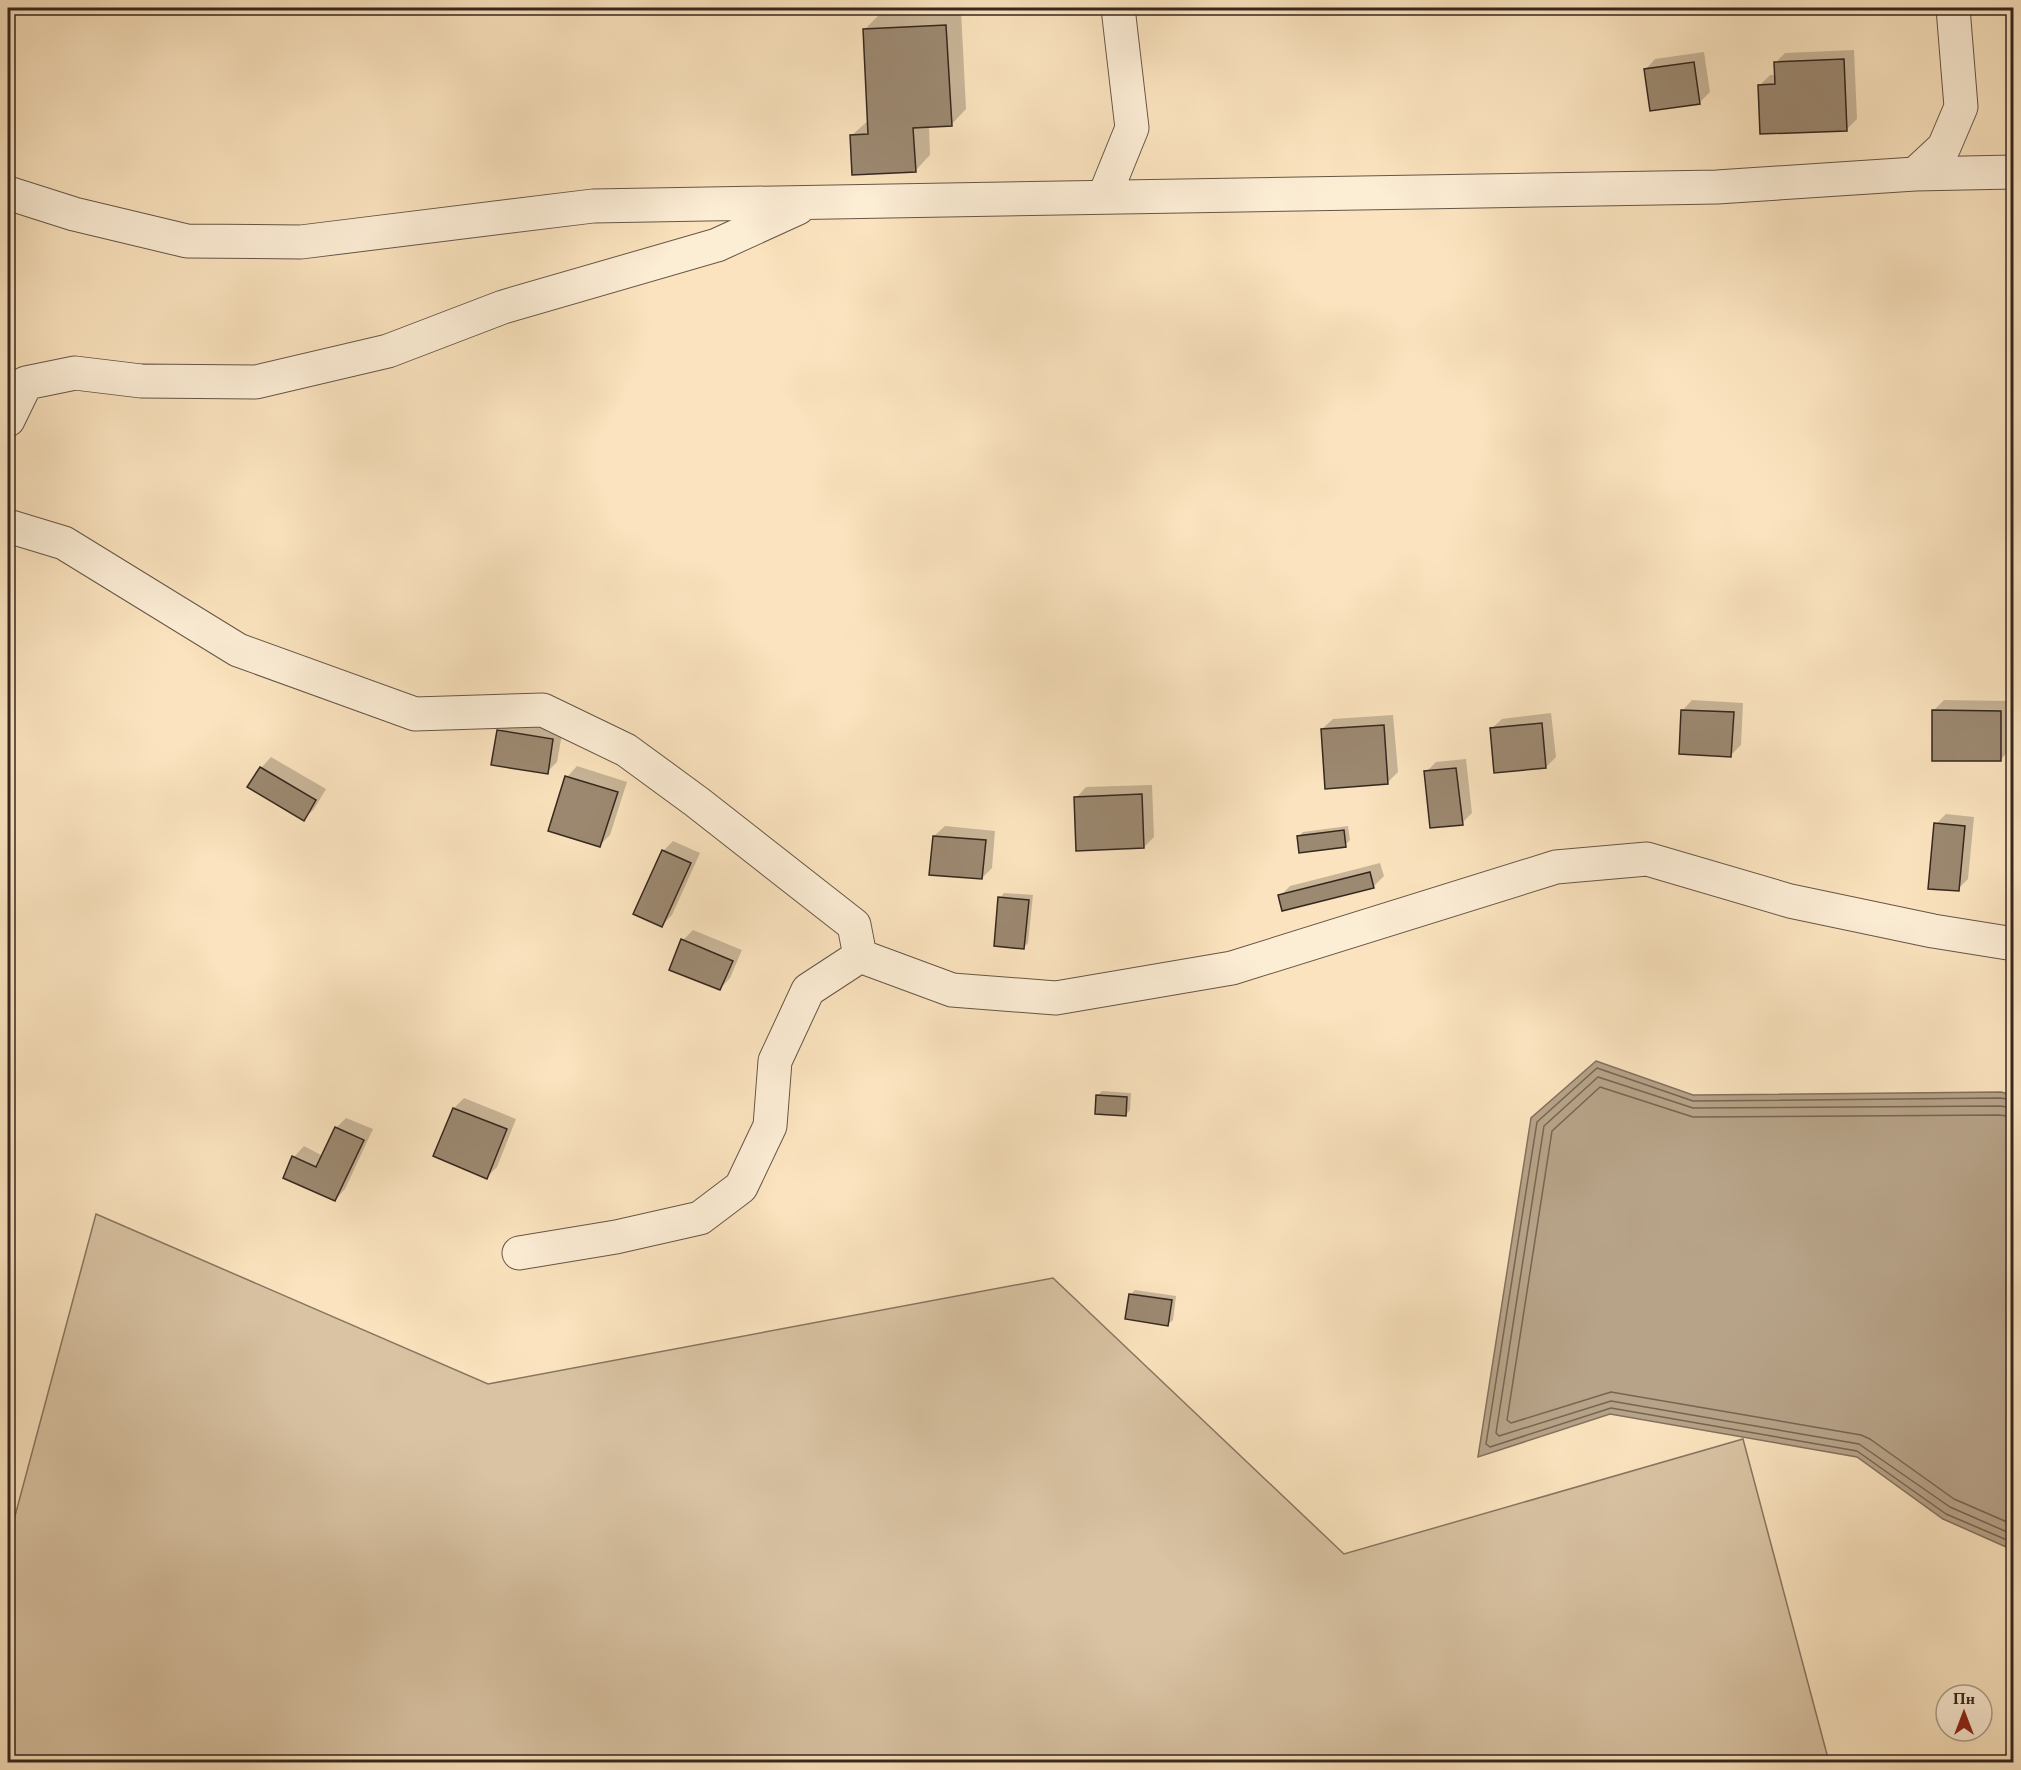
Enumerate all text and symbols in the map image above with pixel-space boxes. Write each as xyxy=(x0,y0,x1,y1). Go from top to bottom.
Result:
north arrow xyxy=(1934,1683,1994,1743)
text: Пн xyxy=(1953,1688,1975,1709)

